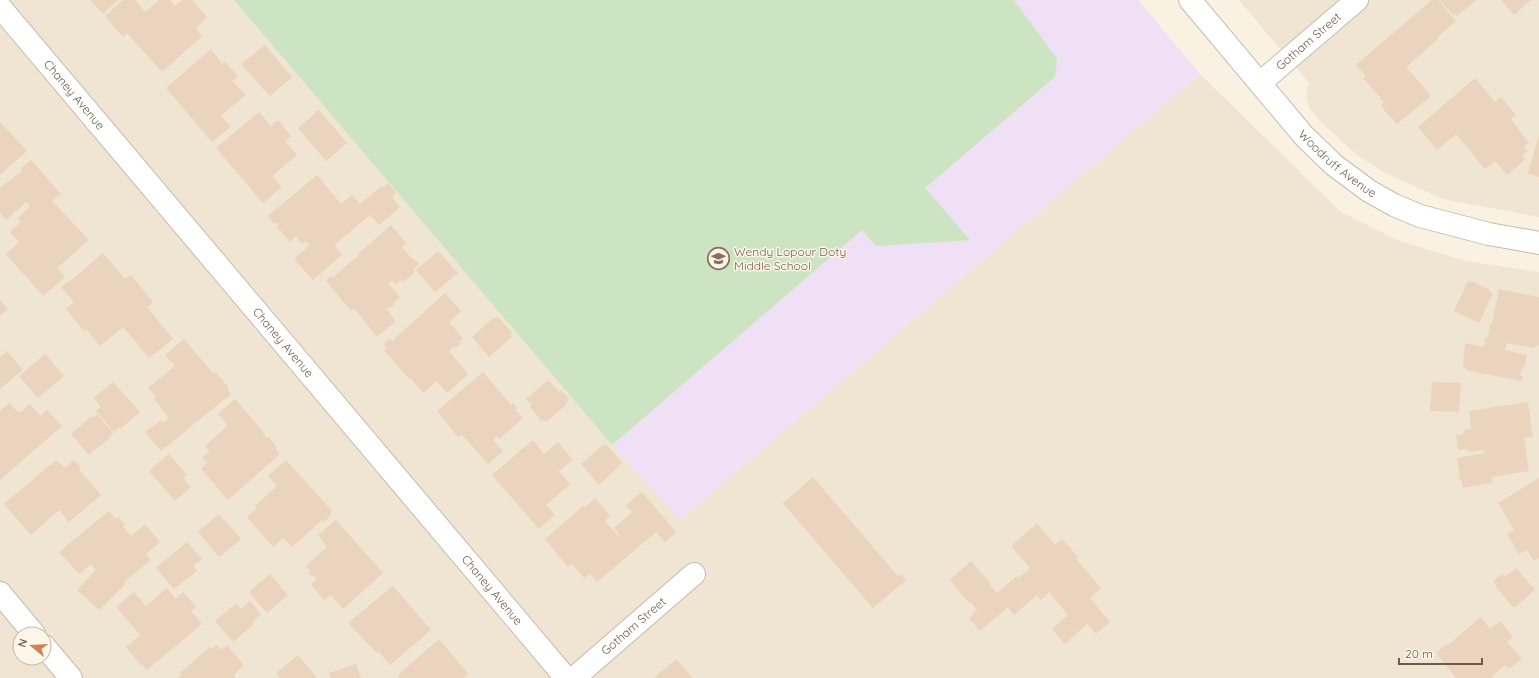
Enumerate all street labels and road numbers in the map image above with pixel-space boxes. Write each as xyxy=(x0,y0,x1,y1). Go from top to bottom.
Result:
street label: Gotham Street xyxy=(1273,9,1344,73)
street label: Chaney Avenue xyxy=(41,57,108,133)
street label: Woodruff Avenue xyxy=(1295,127,1379,201)
street label: Chaney Avenue xyxy=(250,304,317,380)
street label: Chaney Avenue xyxy=(459,552,526,628)
street label: Gotham Street xyxy=(598,594,669,658)

